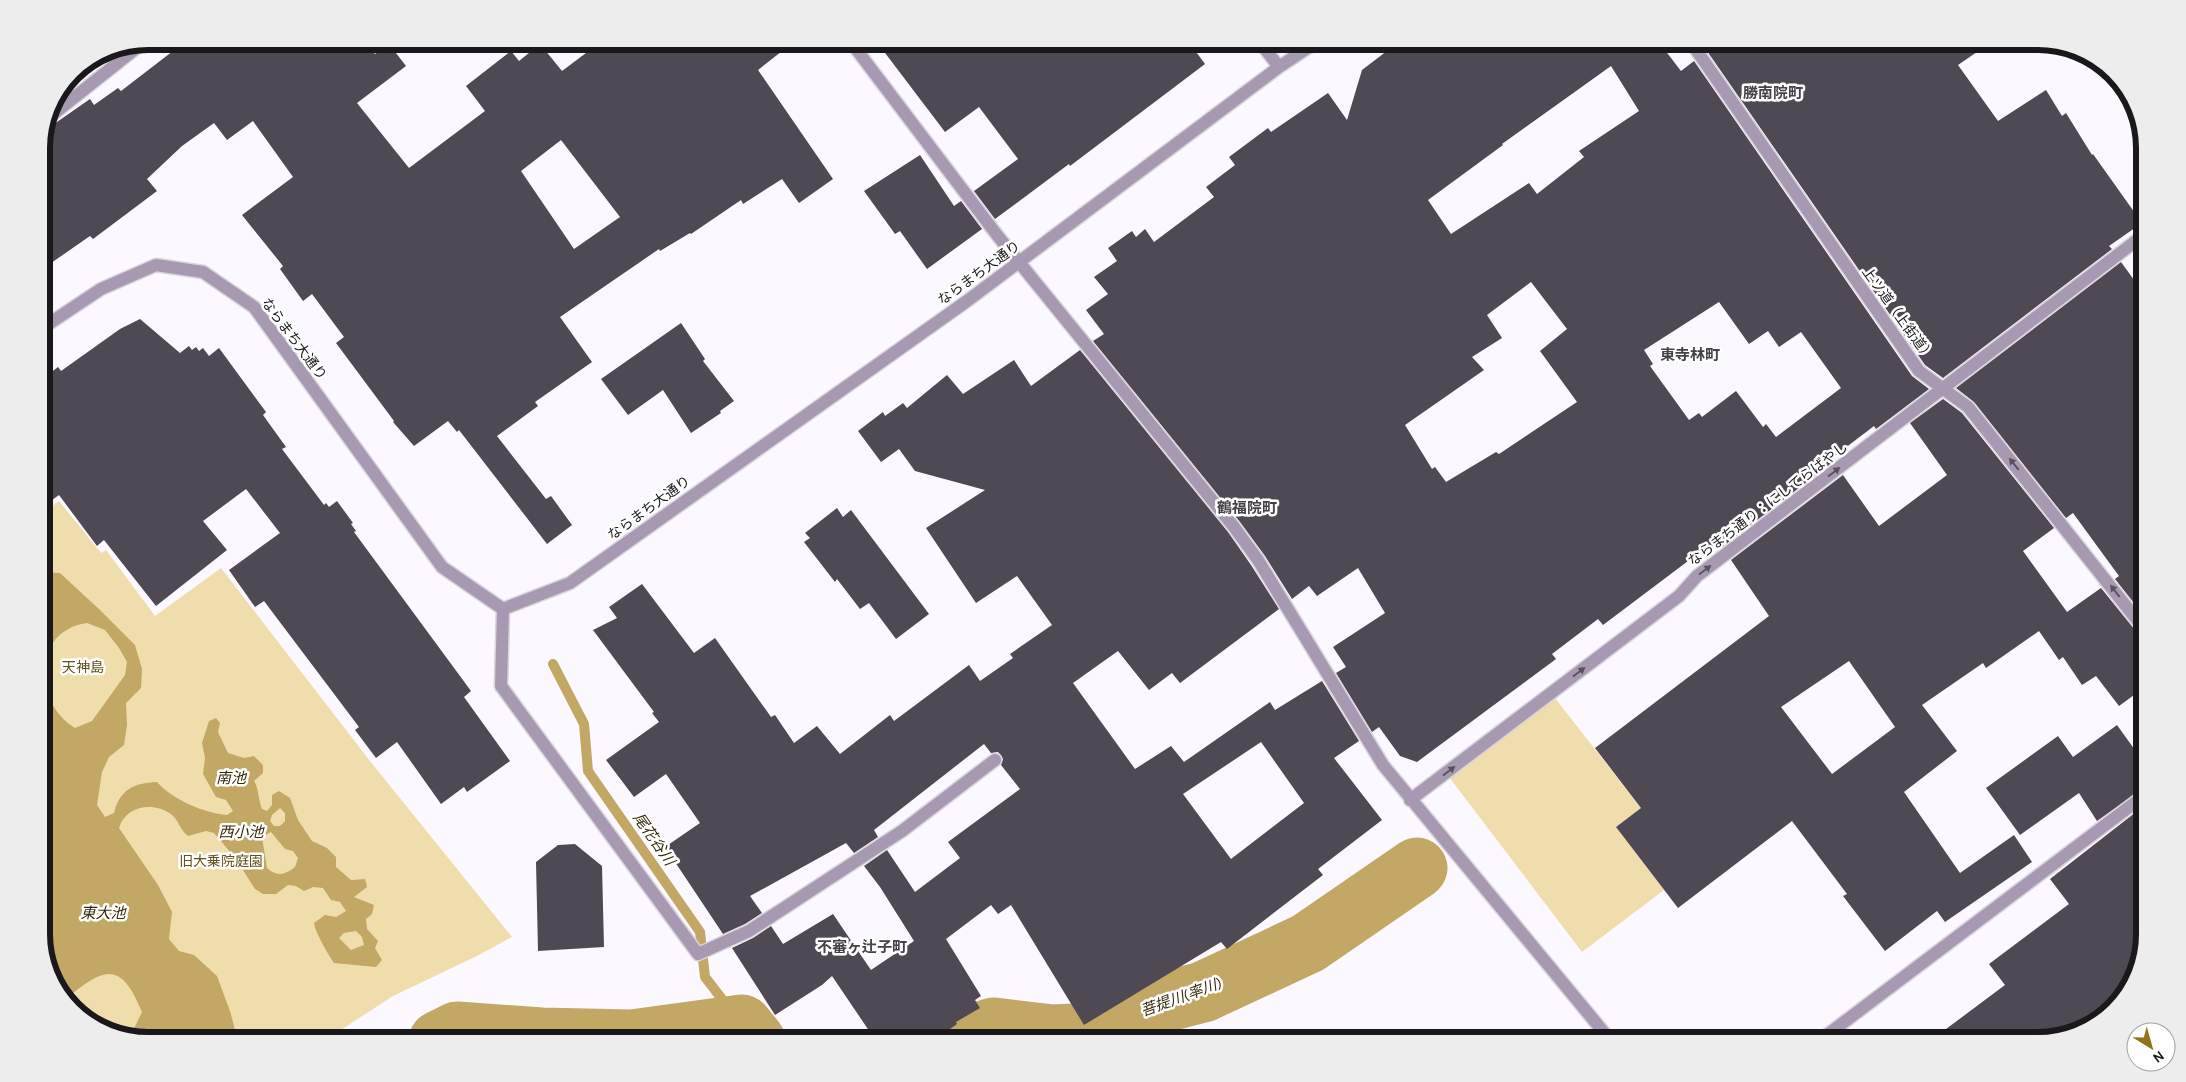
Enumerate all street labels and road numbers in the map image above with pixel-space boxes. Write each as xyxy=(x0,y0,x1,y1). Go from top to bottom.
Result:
street label: ならまち大通り xyxy=(934,237,1024,309)
street label: 上ツ道（上街道） xyxy=(1858,264,1938,364)
street label: ならまち大通り xyxy=(258,295,330,383)
street label: ならまち通り：にしてらばやし xyxy=(1685,438,1851,570)
street label: ならまち大通り xyxy=(604,472,694,544)

